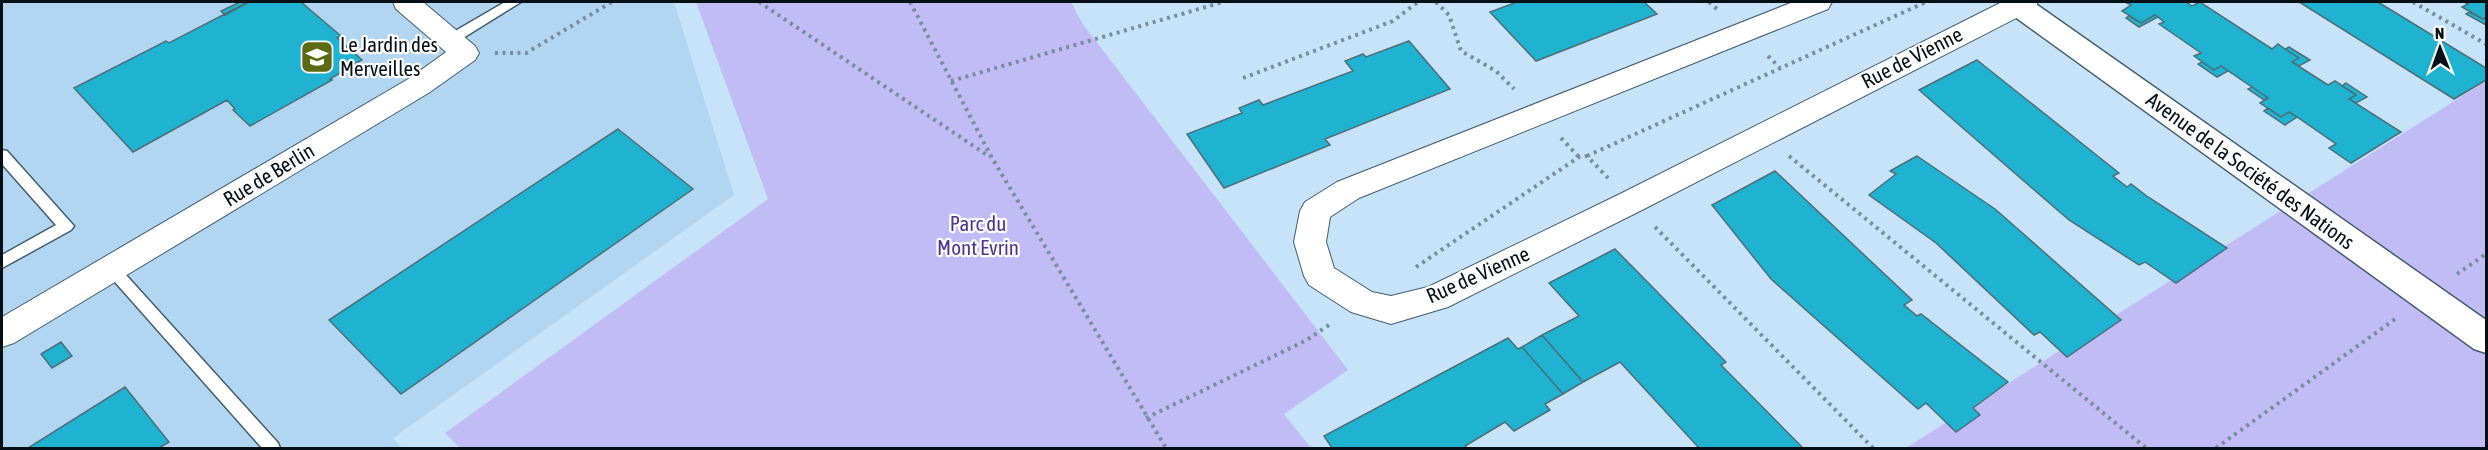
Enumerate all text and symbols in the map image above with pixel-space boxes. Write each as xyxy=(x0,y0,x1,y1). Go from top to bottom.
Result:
north arrow xyxy=(2410,18,2470,78)
street label: Rue de Vienne xyxy=(1857,21,1966,93)
text: N xyxy=(2435,24,2445,42)
place label: Le Jardin des Merveilles xyxy=(340,32,438,80)
school or university icon: Le Jardin des Merveilles xyxy=(299,39,335,75)
street label: Avenue de la Société des Nations xyxy=(2142,87,2359,254)
street label: Rue de Berlin xyxy=(219,138,318,211)
park label: Parc du Mont Evrin xyxy=(937,211,1019,259)
street label: Rue de Vienne xyxy=(1422,241,1533,307)

